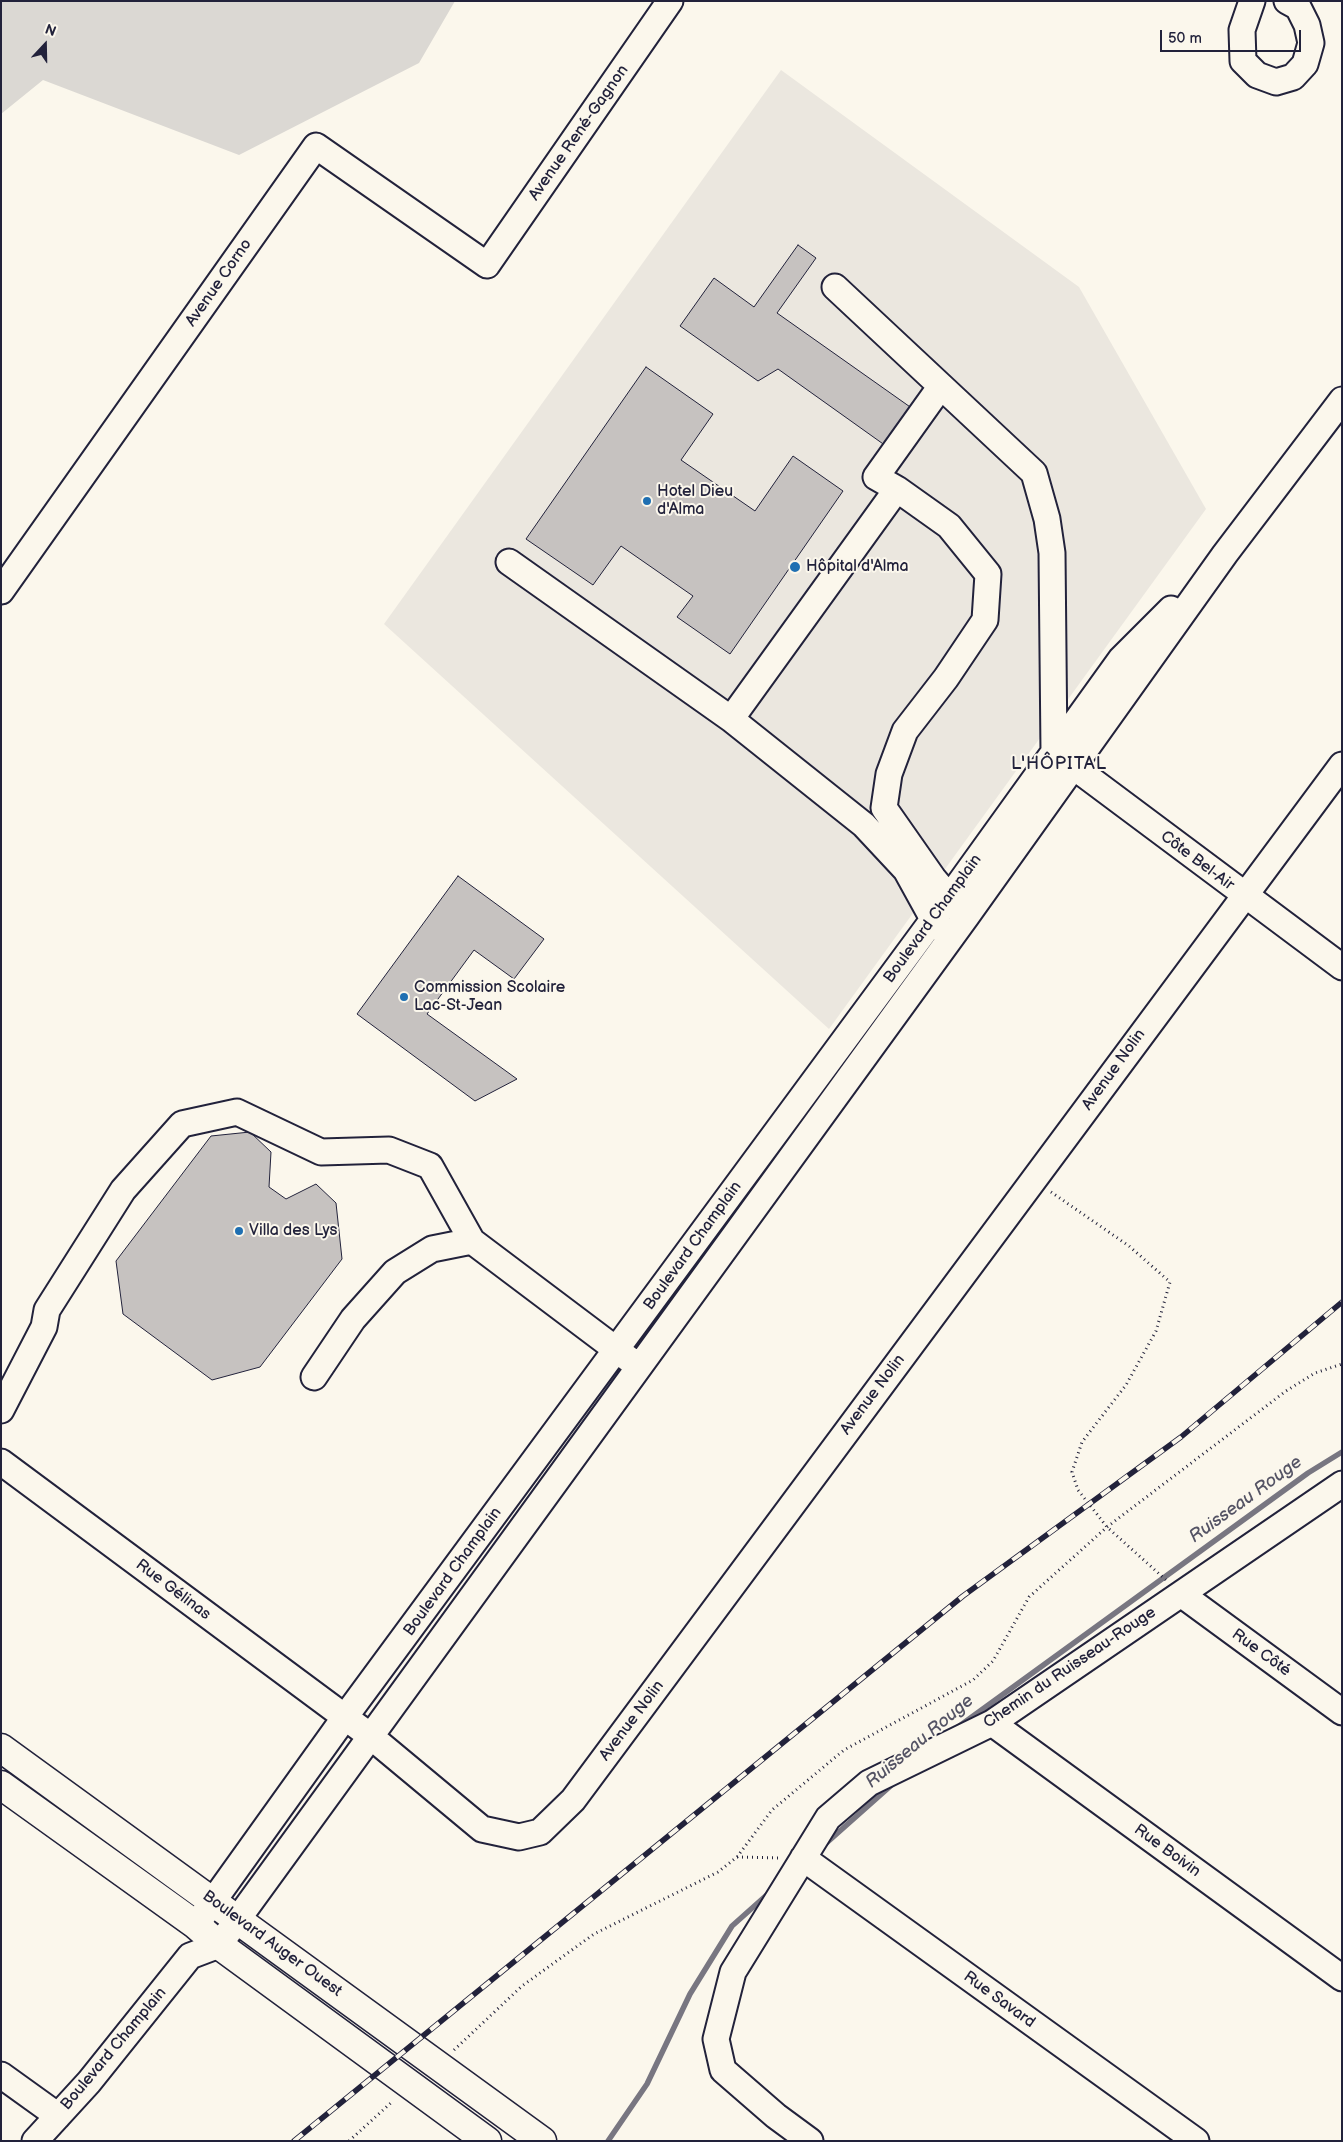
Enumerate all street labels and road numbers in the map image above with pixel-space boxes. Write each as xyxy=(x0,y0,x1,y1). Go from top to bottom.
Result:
street label: Avenue René-Gagnon xyxy=(525,62,633,204)
street label: Avenue Corno xyxy=(182,236,256,330)
street label: Côte Bel-Air xyxy=(1156,827,1238,895)
street label: Boulevard Champlain xyxy=(880,851,986,987)
street label: Avenue Nolin xyxy=(1078,1026,1150,1114)
street label: Boulevard Champlain xyxy=(640,1178,746,1314)
street label: Avenue Nolin xyxy=(837,1351,909,1439)
street label: Boulevard Champlain xyxy=(400,1504,506,1640)
street label: Rue Gélinas xyxy=(132,1556,214,1624)
street label: Chemin du Ruisseau-Rouge xyxy=(980,1603,1160,1733)
street label: Rue Côté xyxy=(1228,1625,1294,1681)
street label: Avenue Nolin xyxy=(596,1677,668,1765)
street label: Rue Boivin xyxy=(1130,1820,1204,1882)
street label: Boulevard Auger Ouest xyxy=(198,1887,346,2001)
street label: Rue Savard xyxy=(959,1968,1039,2032)
street label: Boulevard Champlain xyxy=(57,1984,171,2114)

